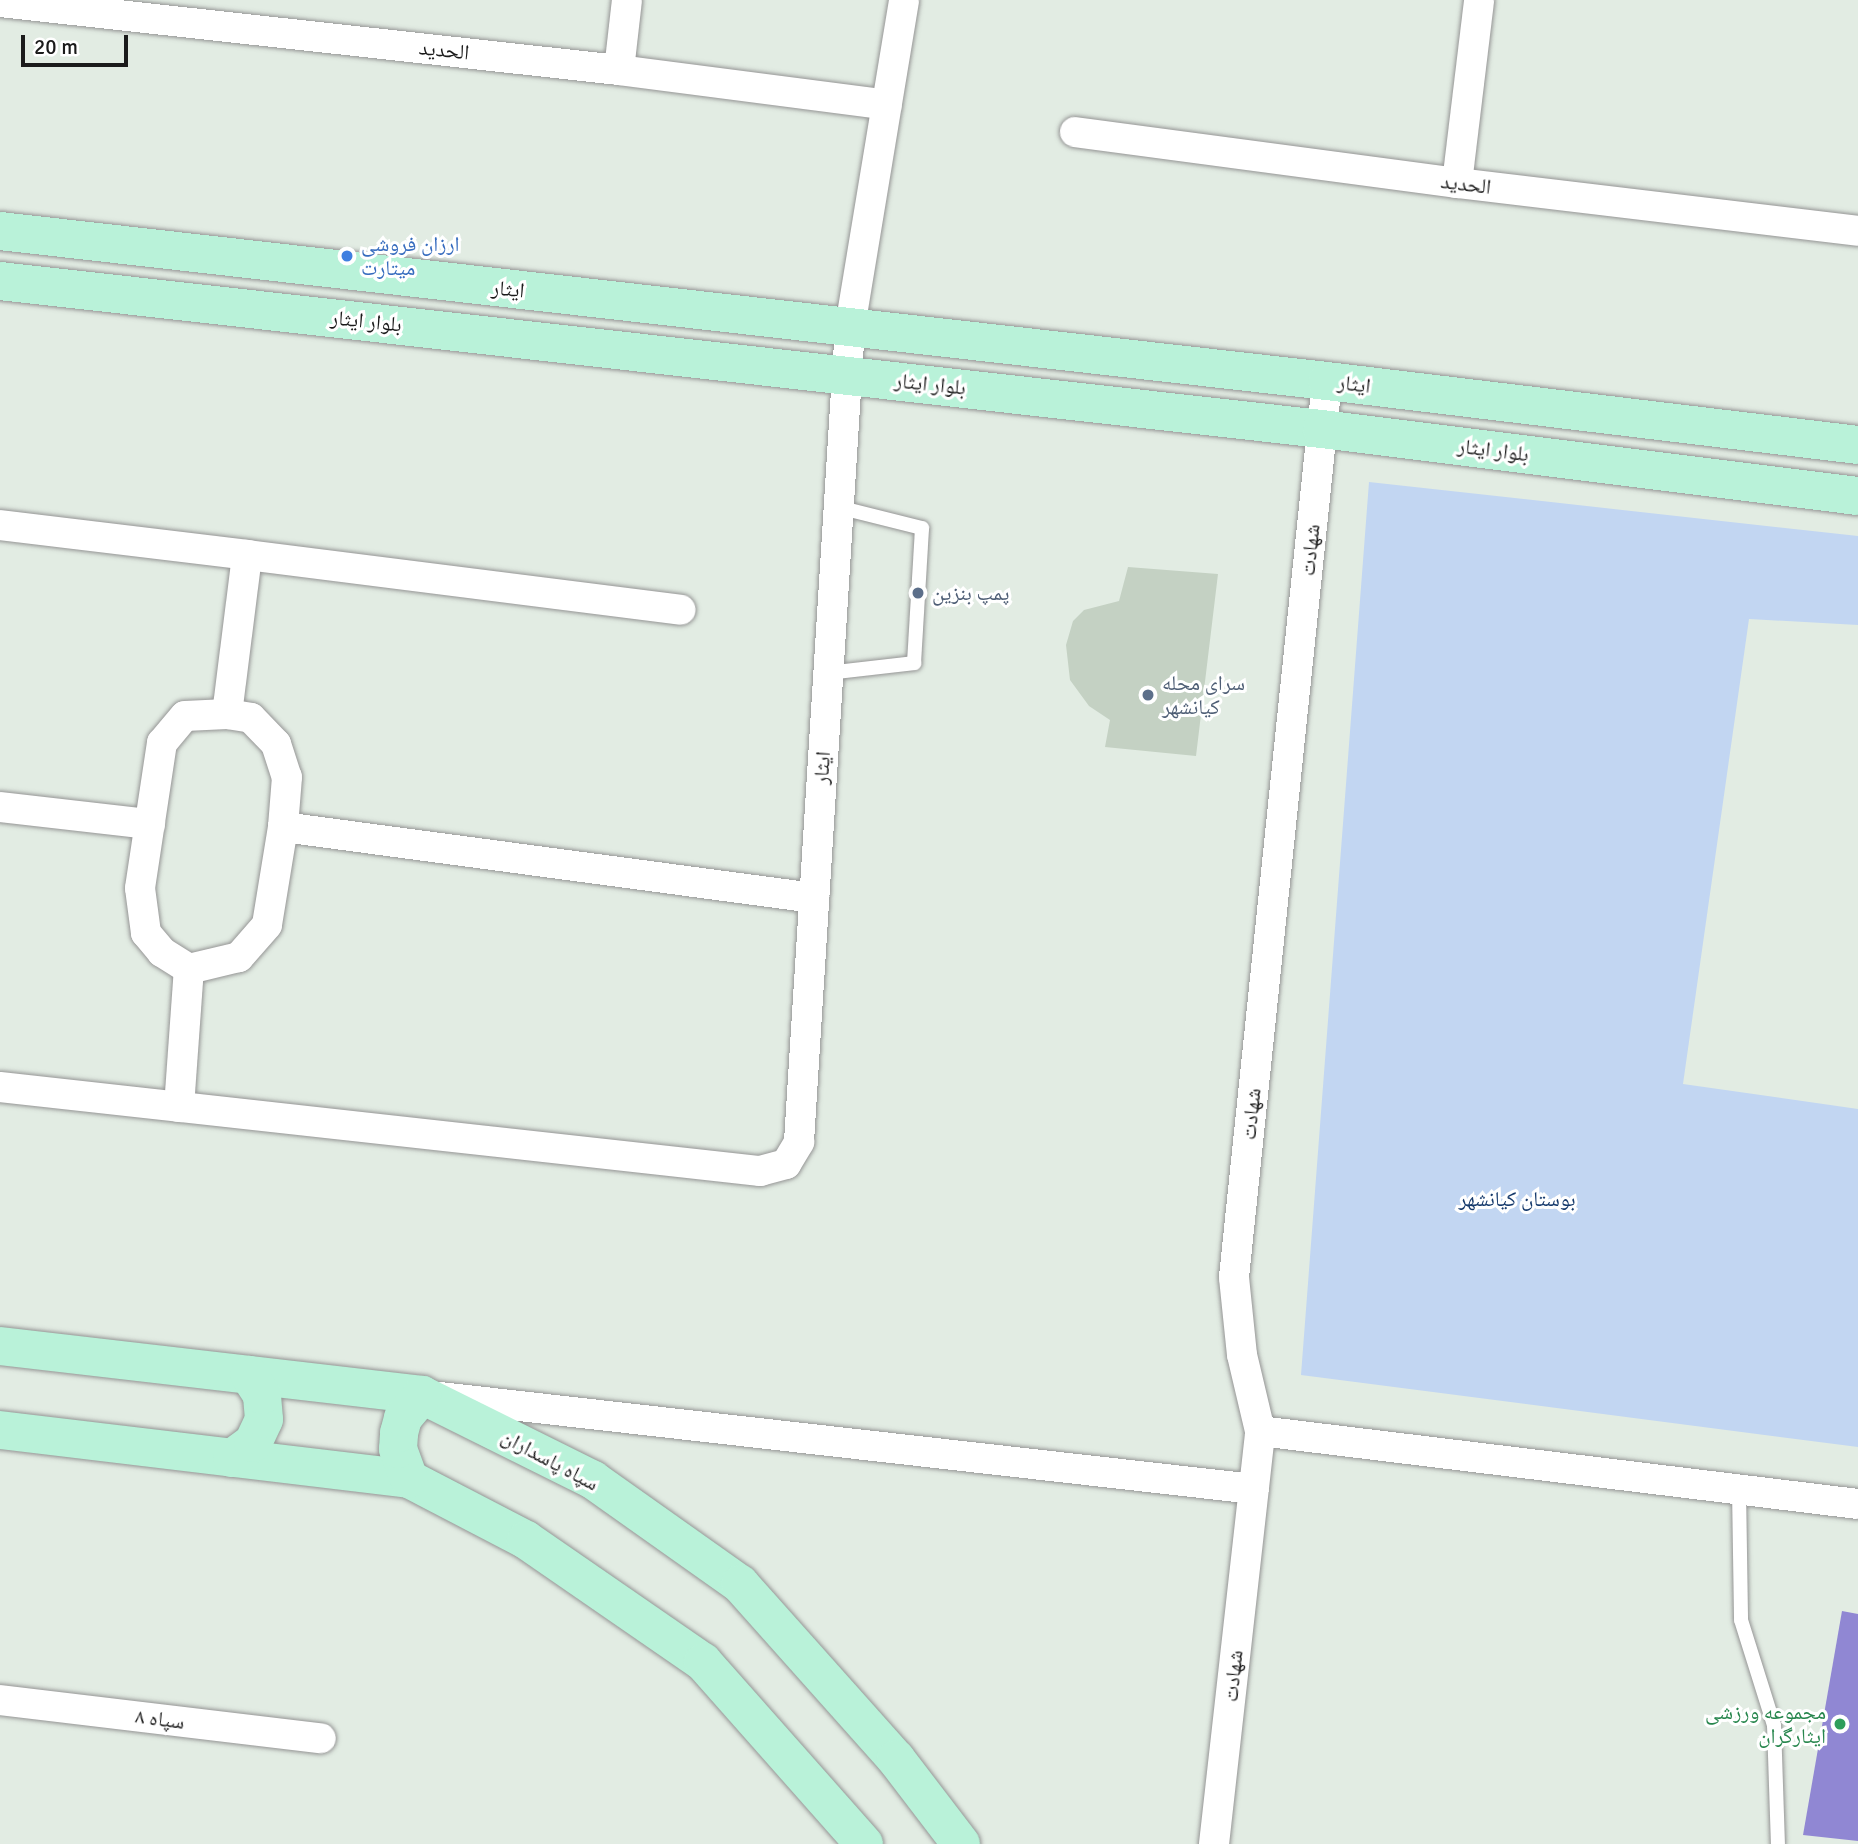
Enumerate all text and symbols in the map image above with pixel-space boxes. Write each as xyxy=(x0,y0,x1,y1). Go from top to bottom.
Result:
scale bar xyxy=(24,21,131,65)
text: 20 m xyxy=(34,34,78,60)
street label: الحدید xyxy=(418,35,470,65)
street label: الحدید xyxy=(1439,168,1493,200)
place label: ارزان فروشی میتارت xyxy=(361,231,460,281)
marker: ارزان فروشی میتارت xyxy=(339,248,355,264)
street label: ایثار xyxy=(490,275,526,303)
street label: بلوار ایثار xyxy=(329,305,403,337)
street label: بلوار ایثار xyxy=(893,368,967,400)
street label: ایثار xyxy=(1336,369,1372,399)
street label: بلوار ایثار xyxy=(1456,433,1530,467)
street label: شهادت xyxy=(1295,523,1325,577)
place label: پمپ بنزین xyxy=(932,580,1010,606)
marker: پمپ بنزین xyxy=(910,585,926,601)
place label: سرای محله کیانشهر xyxy=(1162,670,1245,720)
marker: سرای محله کیانشهر xyxy=(1140,687,1156,703)
street label: ایثار xyxy=(808,751,836,785)
street label: شهادت xyxy=(1236,1087,1266,1141)
park label: بوستان کیانشهر xyxy=(1459,1186,1575,1212)
street label: سپاه پاسداران xyxy=(497,1424,603,1496)
street label: شهادت xyxy=(1218,1649,1248,1703)
place label: مجموعه ورزشی ایثارگران xyxy=(1705,1699,1826,1749)
street label: سپاه ۸ xyxy=(134,1703,186,1735)
marker: مجموعه ورزشی ایثارگران xyxy=(1832,1716,1848,1732)

